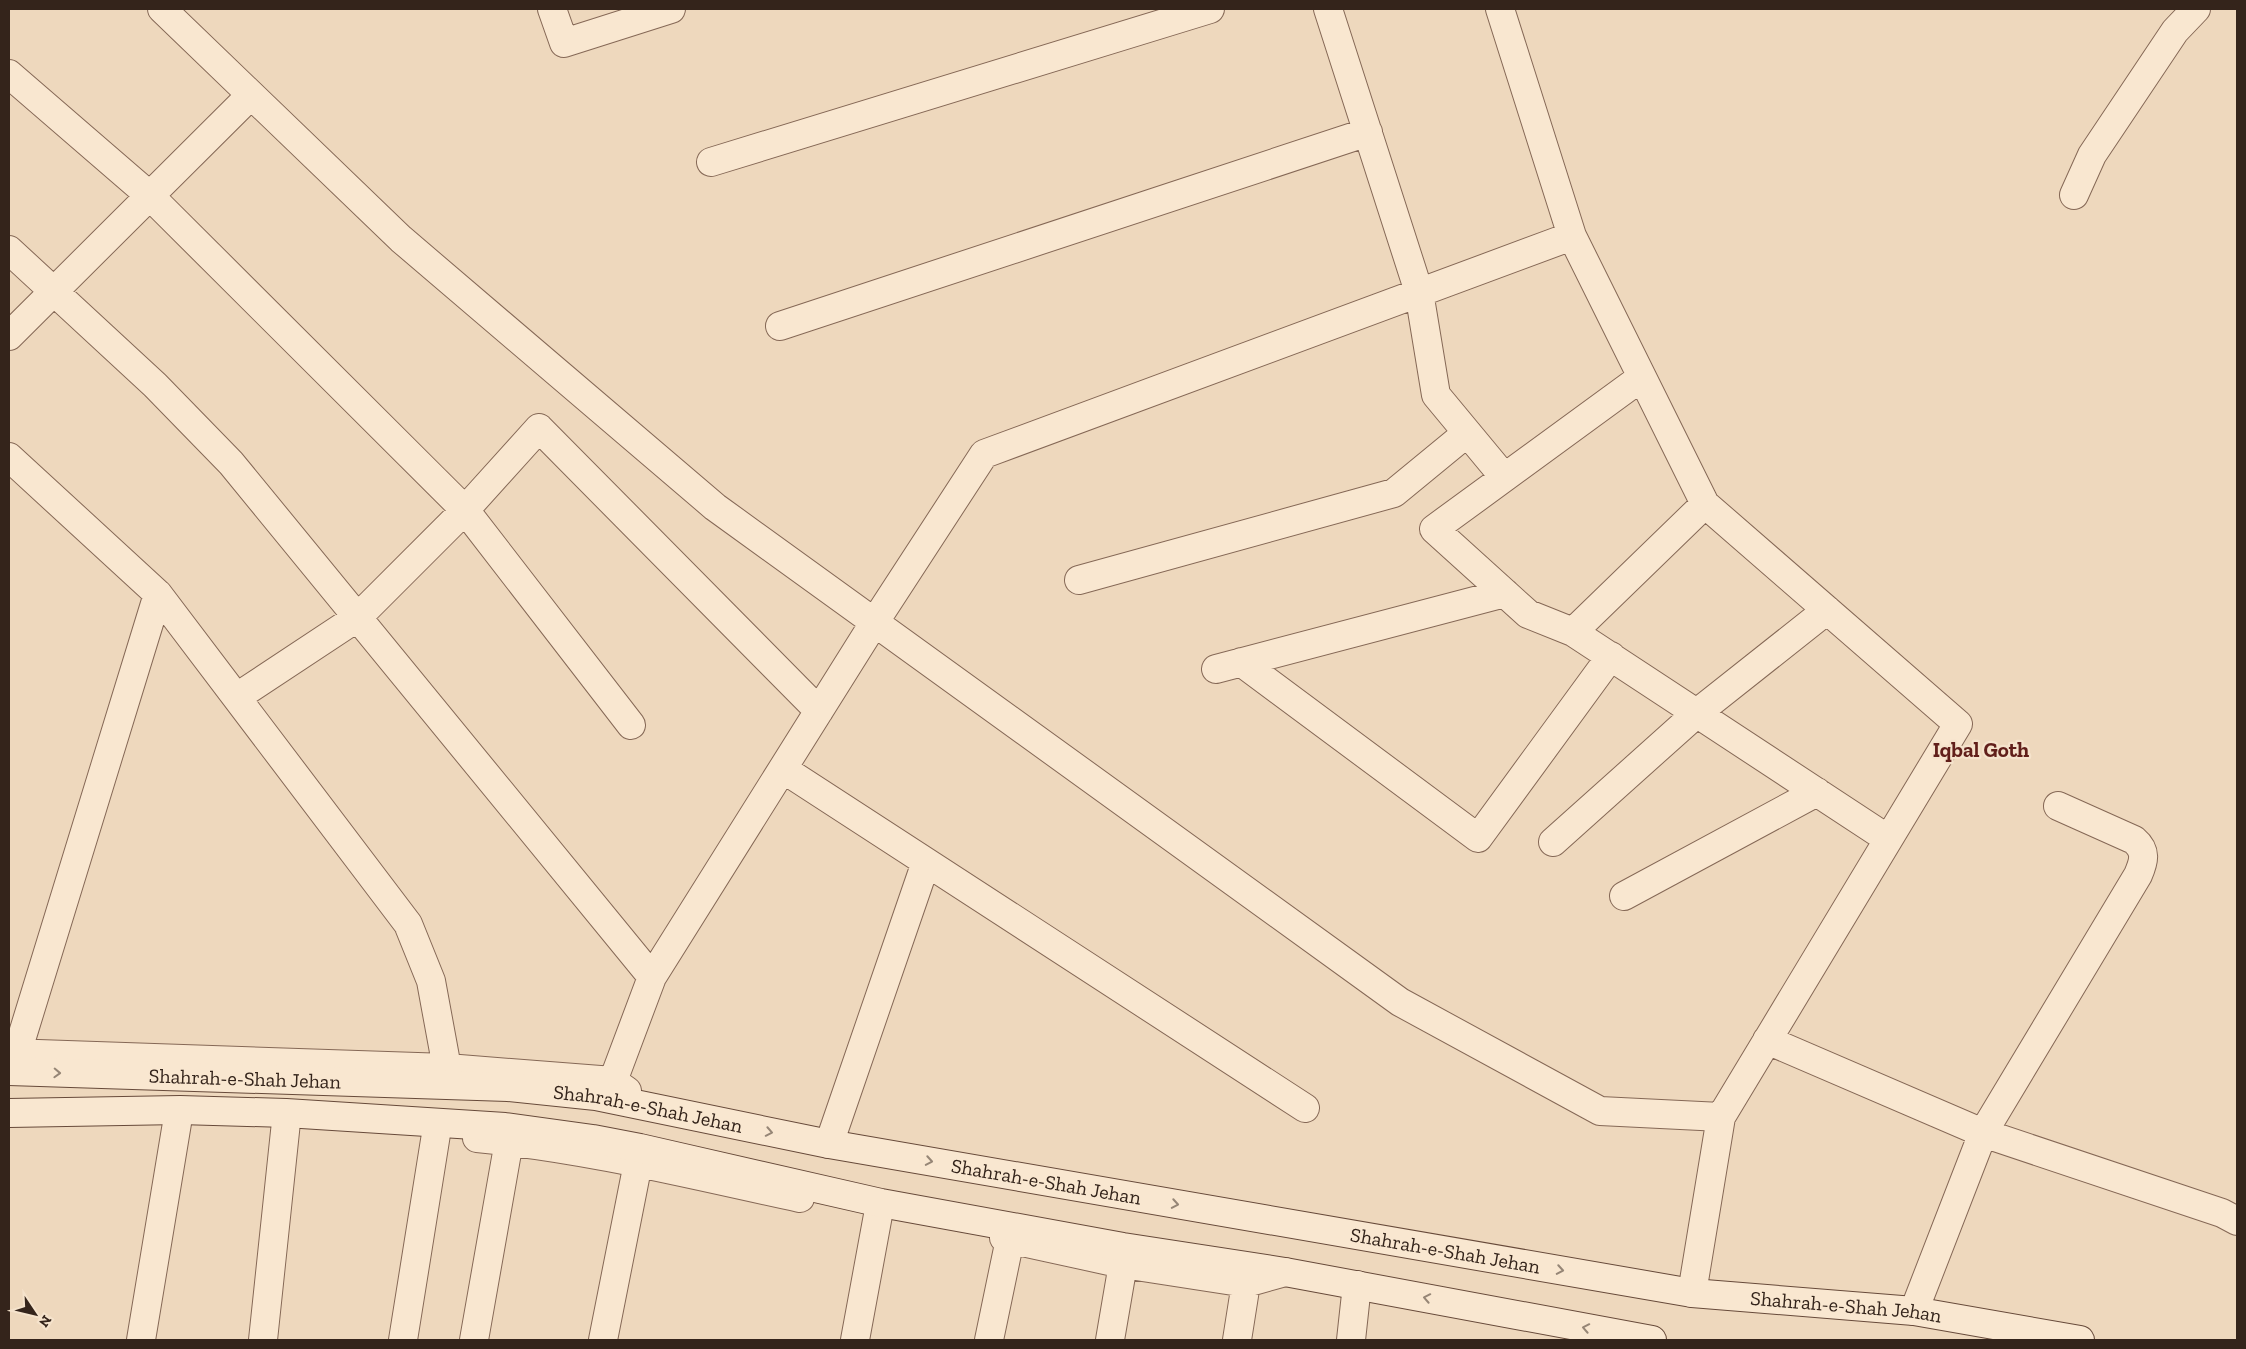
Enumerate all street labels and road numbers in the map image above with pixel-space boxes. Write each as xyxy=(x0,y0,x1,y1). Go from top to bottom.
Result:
street label: Shahrah-e-Shah Jehan xyxy=(148,1063,342,1094)
street label: Shahrah-e-Shah Jehan xyxy=(552,1080,745,1138)
street label: Shahrah-e-Shah Jehan xyxy=(949,1153,1143,1210)
street label: Shahrah-e-Shah Jehan xyxy=(1349,1222,1543,1279)
street label: Shahrah-e-Shah Jehan xyxy=(1749,1286,1944,1328)

